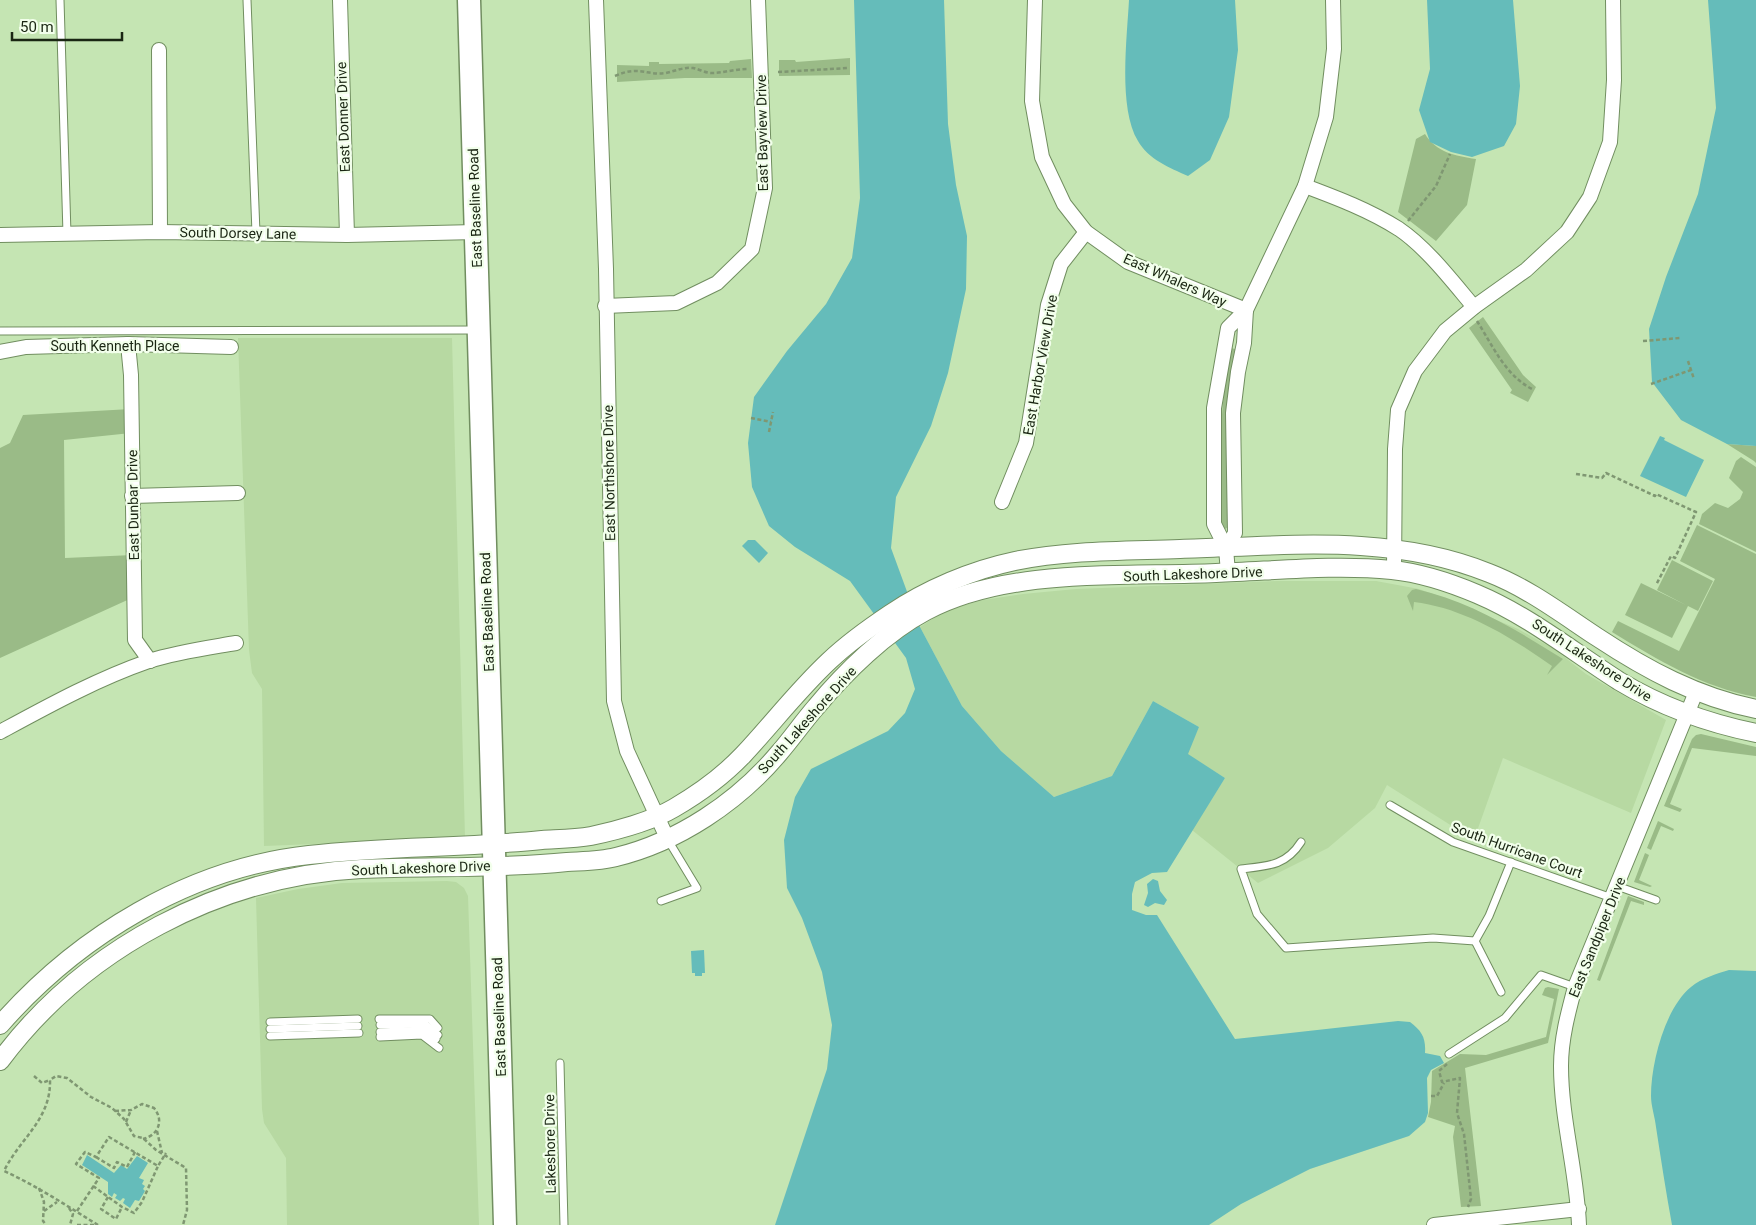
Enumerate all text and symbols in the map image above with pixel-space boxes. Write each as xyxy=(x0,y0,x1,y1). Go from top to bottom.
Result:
scale bar xyxy=(12,10,122,42)
text: 50 m xyxy=(20,18,54,36)
street label: East Donner Drive xyxy=(333,61,353,173)
street label: East Bayview Drive xyxy=(753,74,771,192)
street label: East Baseline Road xyxy=(465,148,485,268)
street label: South Dorsey Lane xyxy=(180,224,296,242)
street label: East Whalers Way xyxy=(1121,250,1229,310)
street label: East Harbor View Drive xyxy=(1020,293,1060,437)
street label: South Kenneth Place xyxy=(50,338,180,354)
street label: East Northshore Drive xyxy=(600,405,618,541)
street label: East Dunbar Drive xyxy=(124,450,142,560)
street label: East Baseline Road xyxy=(477,552,497,672)
street label: South Lakeshore Drive xyxy=(1123,564,1263,584)
street label: South Lakeshore Drive xyxy=(1529,615,1655,705)
street label: South Lakeshore Drive xyxy=(754,663,860,777)
street label: South Hurricane Court xyxy=(1449,819,1585,881)
street label: South Lakeshore Drive xyxy=(351,858,491,878)
street label: East Sandpiper Drive xyxy=(1565,874,1629,1000)
street label: East Baseline Road xyxy=(489,957,509,1077)
street label: Lakeshore Drive xyxy=(541,1094,559,1194)

